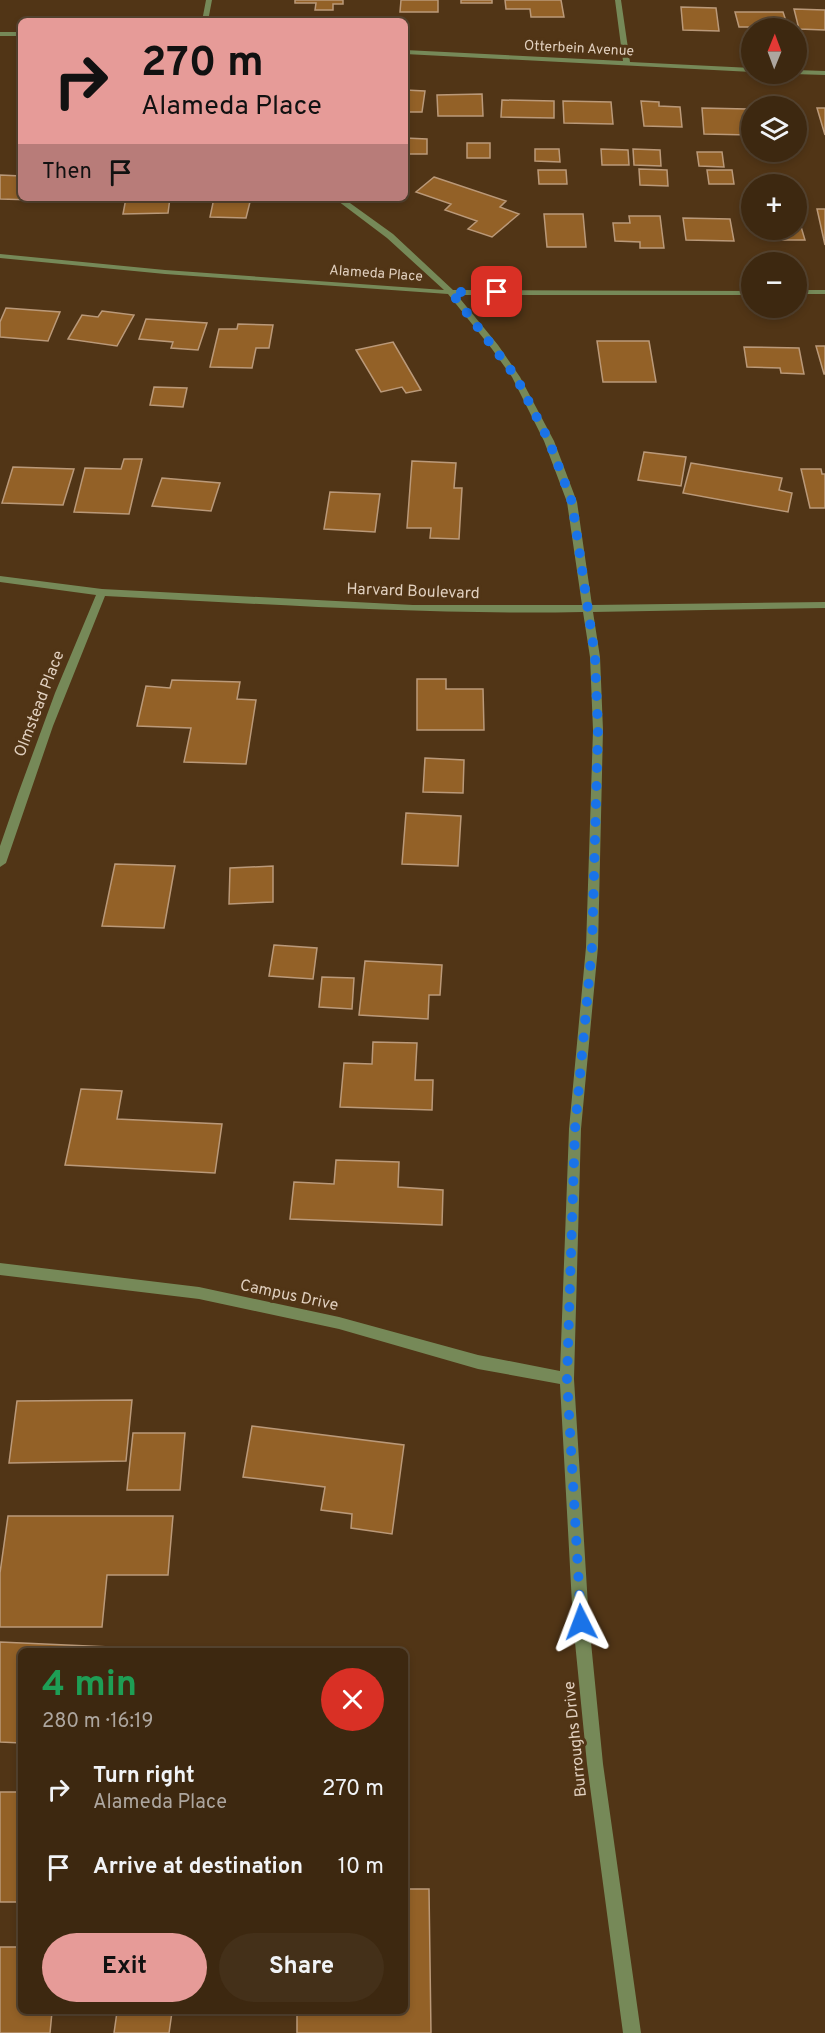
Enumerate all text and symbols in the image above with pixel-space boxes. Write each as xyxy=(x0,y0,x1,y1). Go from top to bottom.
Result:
north arrow xyxy=(741,18,807,84)
map controls xyxy=(741,18,807,318)
text: 270 m xyxy=(141,38,264,91)
street label: Otterbein Avenue xyxy=(524,38,634,60)
icon: right xyxy=(42,42,120,120)
text: Alameda Place xyxy=(141,90,322,124)
button: layers xyxy=(741,96,807,162)
icon: arrive xyxy=(104,156,137,189)
text: Then xyxy=(42,159,92,186)
button: + xyxy=(741,174,807,240)
button: − xyxy=(741,252,807,318)
street label: Alameda Place xyxy=(329,262,423,286)
pin xyxy=(471,266,522,317)
icon: arrive xyxy=(480,275,513,308)
street label: Harvard Boulevard xyxy=(346,580,480,604)
street label: Olmstead Place xyxy=(11,648,69,760)
street label: Campus Drive xyxy=(238,1276,340,1316)
position arrow xyxy=(549,1590,613,1654)
text: 4 min xyxy=(42,1663,137,1709)
button: close xyxy=(321,1668,384,1731)
street label: Burroughs Drive xyxy=(560,1680,592,1798)
text: 280 m · 16:19 xyxy=(42,1709,153,1735)
text: Turn right xyxy=(93,1763,195,1790)
icon: right xyxy=(42,1773,75,1806)
text: 270 m xyxy=(322,1776,384,1803)
text: Alameda Place xyxy=(93,1790,227,1816)
icon: arrive xyxy=(42,1851,75,1884)
text: Arrive at destination xyxy=(93,1854,303,1881)
text: 10 m xyxy=(338,1854,384,1881)
button: Exit xyxy=(42,1933,207,2002)
button: Share xyxy=(219,1933,384,2002)

